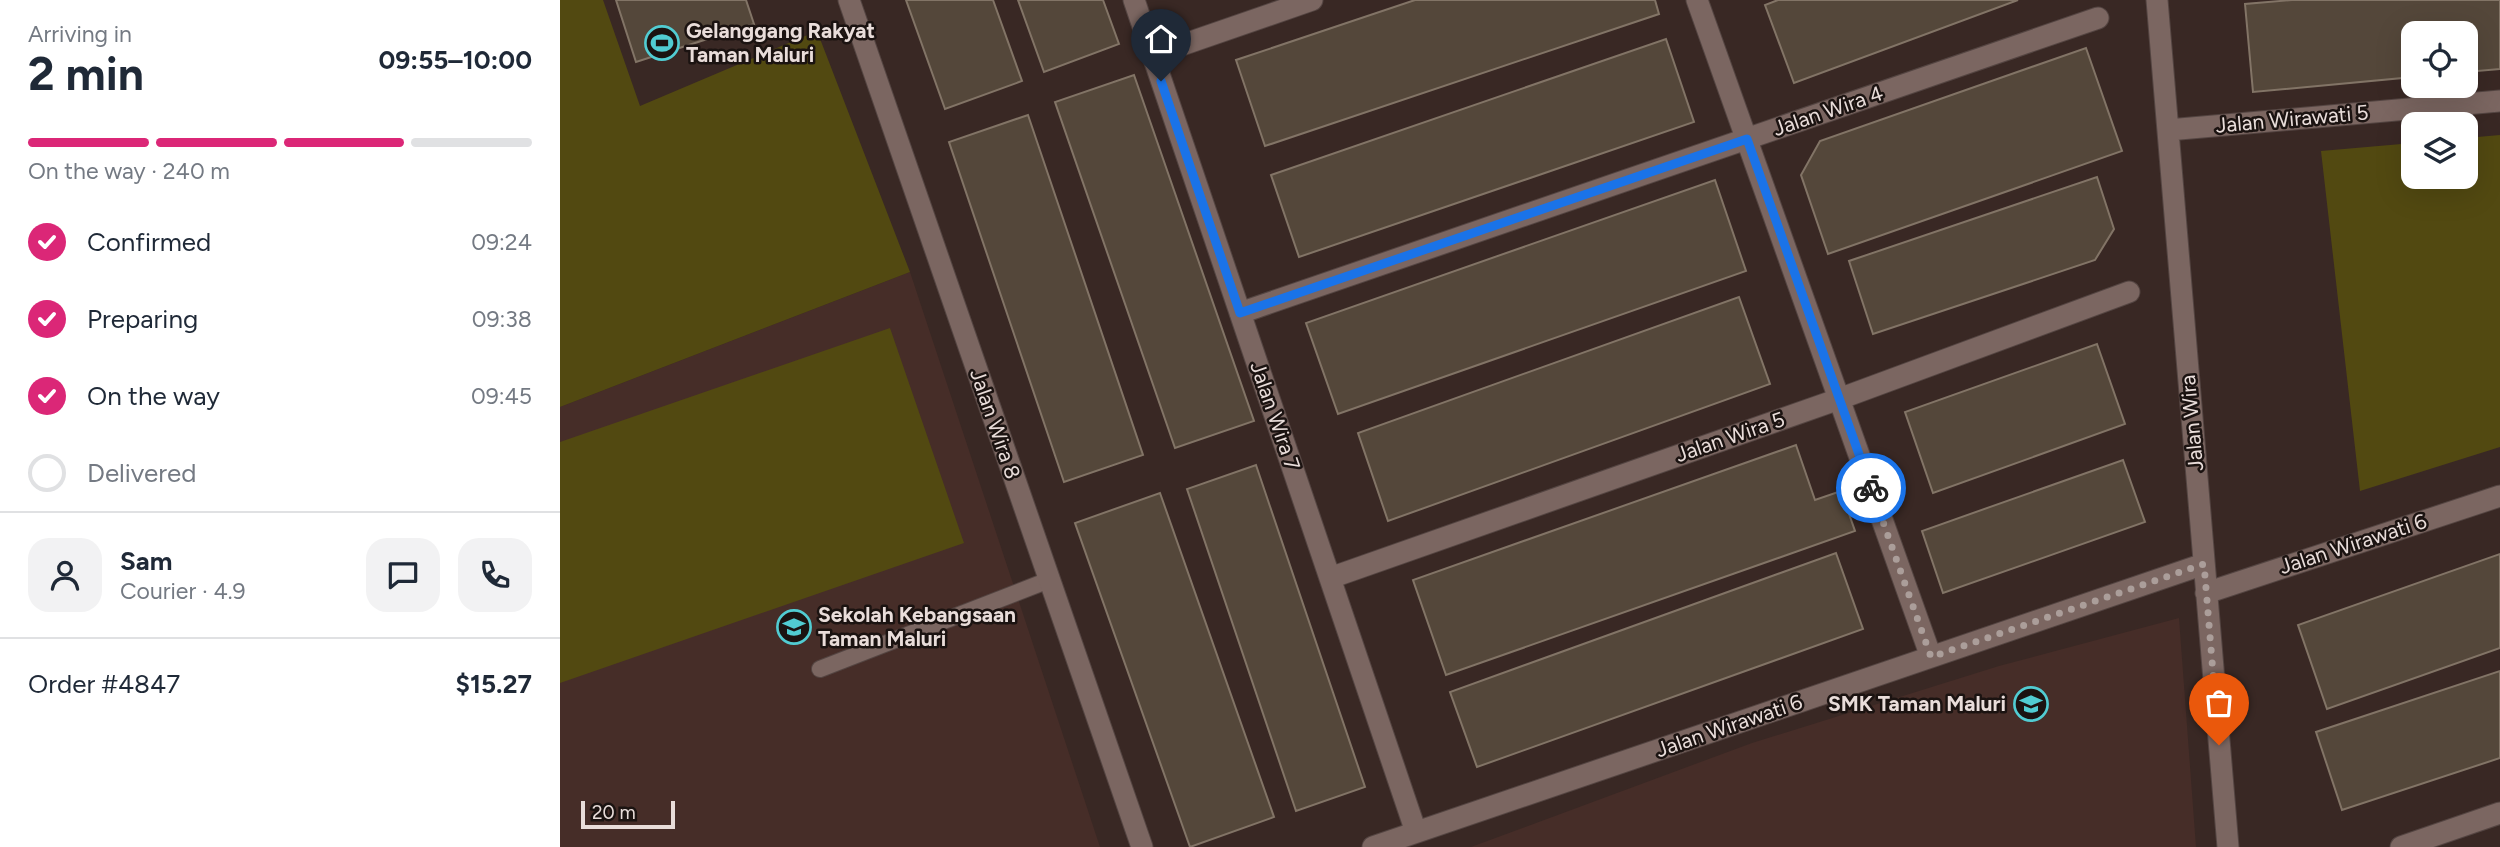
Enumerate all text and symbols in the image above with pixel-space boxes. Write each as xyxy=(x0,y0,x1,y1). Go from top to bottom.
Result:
pin xyxy=(1131,9,1191,81)
place label: Gelanggang Rakyat Taman Maluri xyxy=(686,18,875,67)
text: Arriving in xyxy=(28,20,132,48)
icon: home xyxy=(1142,20,1180,58)
map controls xyxy=(2401,21,2478,189)
button: locate xyxy=(2401,21,2478,98)
sports icon: Gelanggang Rakyat Taman Maluri xyxy=(643,24,681,62)
text: 09:55–10:00 xyxy=(378,44,532,76)
text: 2 min xyxy=(28,46,144,102)
street label: Jalan Wira 4 xyxy=(1769,80,1886,141)
street label: Jalan Wirawati 5 xyxy=(2214,99,2369,138)
button: layers xyxy=(2401,112,2478,189)
text: On the way · 240 m xyxy=(28,157,230,185)
icon: check xyxy=(28,223,66,261)
text: Confirmed xyxy=(87,226,211,258)
text: 09:24 xyxy=(471,228,532,256)
icon: check xyxy=(28,300,66,338)
text: Preparing xyxy=(87,303,198,335)
text: 09:38 xyxy=(472,305,532,333)
street label: Jalan Wira 7 xyxy=(1245,358,1306,473)
street label: Jalan Wira 8 xyxy=(965,366,1026,482)
street label: Jalan Wira xyxy=(2175,374,2208,472)
icon: check xyxy=(28,377,66,415)
text: On the way xyxy=(87,380,220,412)
text: 09:45 xyxy=(471,382,532,410)
street label: Jalan Wira 5 xyxy=(1672,406,1788,467)
courier xyxy=(1836,453,1906,523)
text: Delivered xyxy=(87,457,196,489)
icon: bike xyxy=(1852,469,1890,507)
street label: Jalan Wirawati 6 xyxy=(2276,508,2430,579)
button: person xyxy=(28,538,102,612)
button: chat xyxy=(366,538,440,612)
button: phone xyxy=(458,538,532,612)
text: Sam xyxy=(120,545,172,577)
text: Courier · 4.9 xyxy=(120,577,246,605)
place label: Sekolah Kebangsaan Taman Maluri xyxy=(818,602,1016,651)
school or university icon: Sekolah Kebangsaan Taman Maluri xyxy=(775,608,813,646)
text: Order #4847 xyxy=(28,668,180,700)
text: $15.27 xyxy=(456,668,532,700)
pin xyxy=(2189,673,2249,745)
icon: bag xyxy=(2200,684,2238,722)
school or university icon: SMK Taman Maluri xyxy=(2012,685,2050,723)
street label: Jalan Wirawati 6 xyxy=(1652,689,1805,762)
place label: SMK Taman Maluri xyxy=(1828,691,2006,716)
scale bar xyxy=(581,798,676,830)
text: 20 m xyxy=(592,801,636,824)

